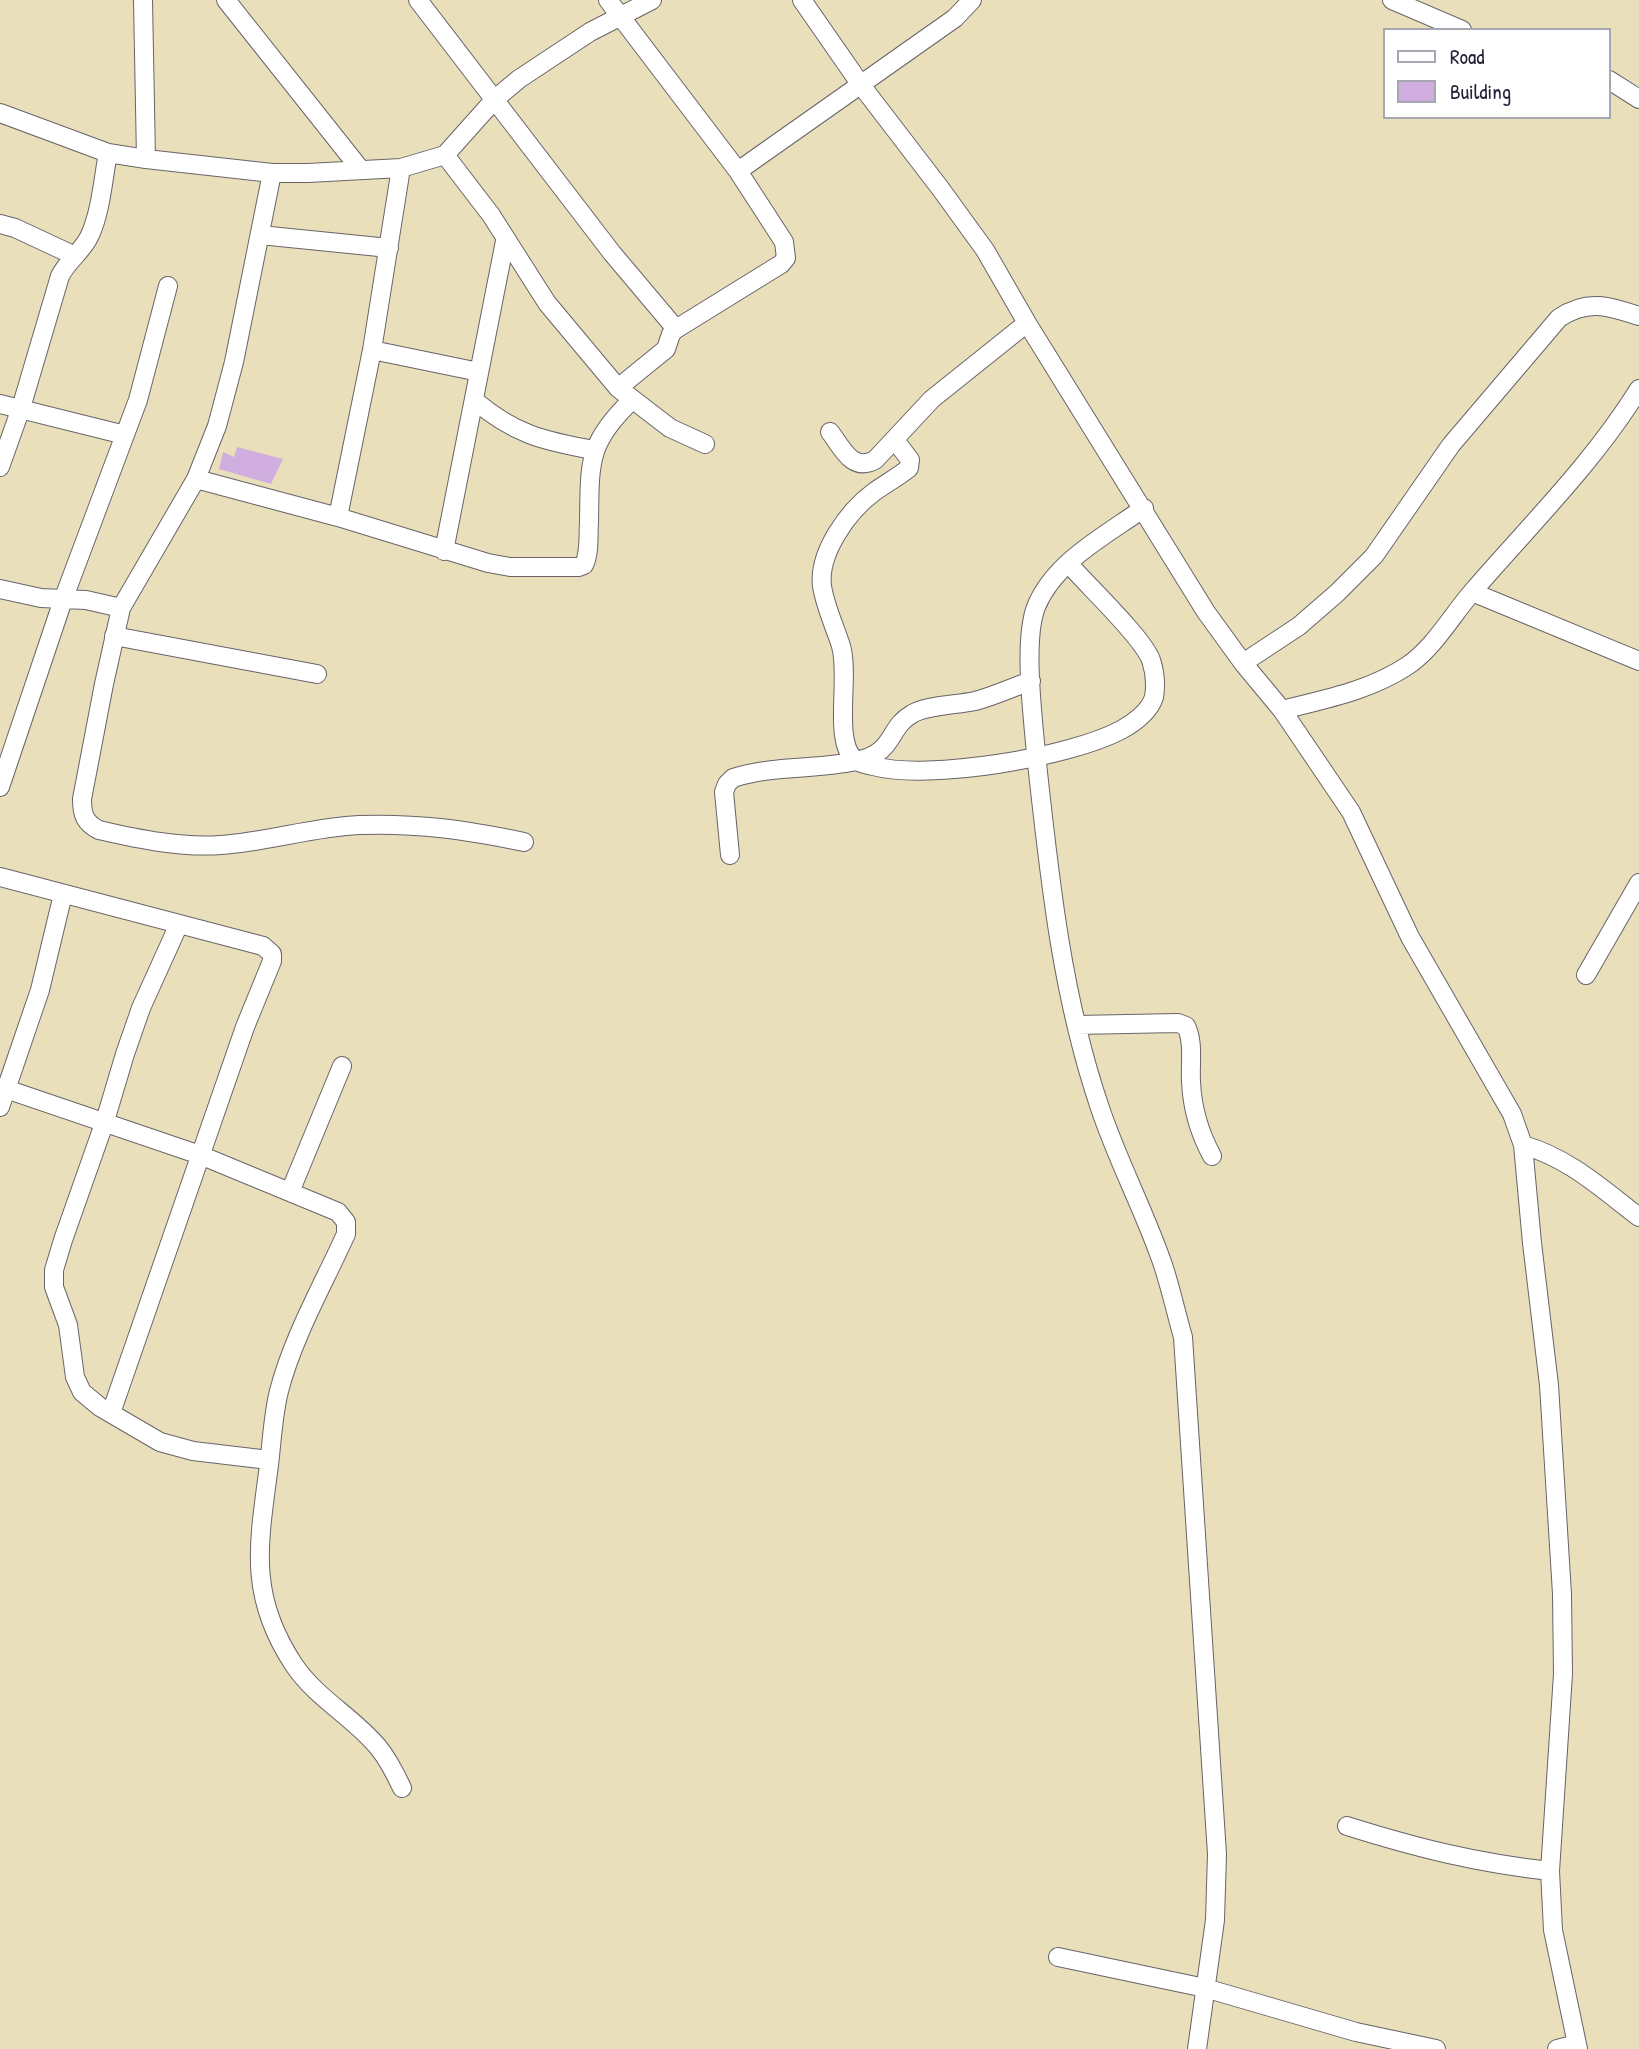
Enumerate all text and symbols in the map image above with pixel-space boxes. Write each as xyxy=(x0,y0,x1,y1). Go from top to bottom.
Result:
legend xyxy=(1384,28,1611,119)
text: Road xyxy=(1450,42,1484,71)
text: Building xyxy=(1450,77,1511,106)

